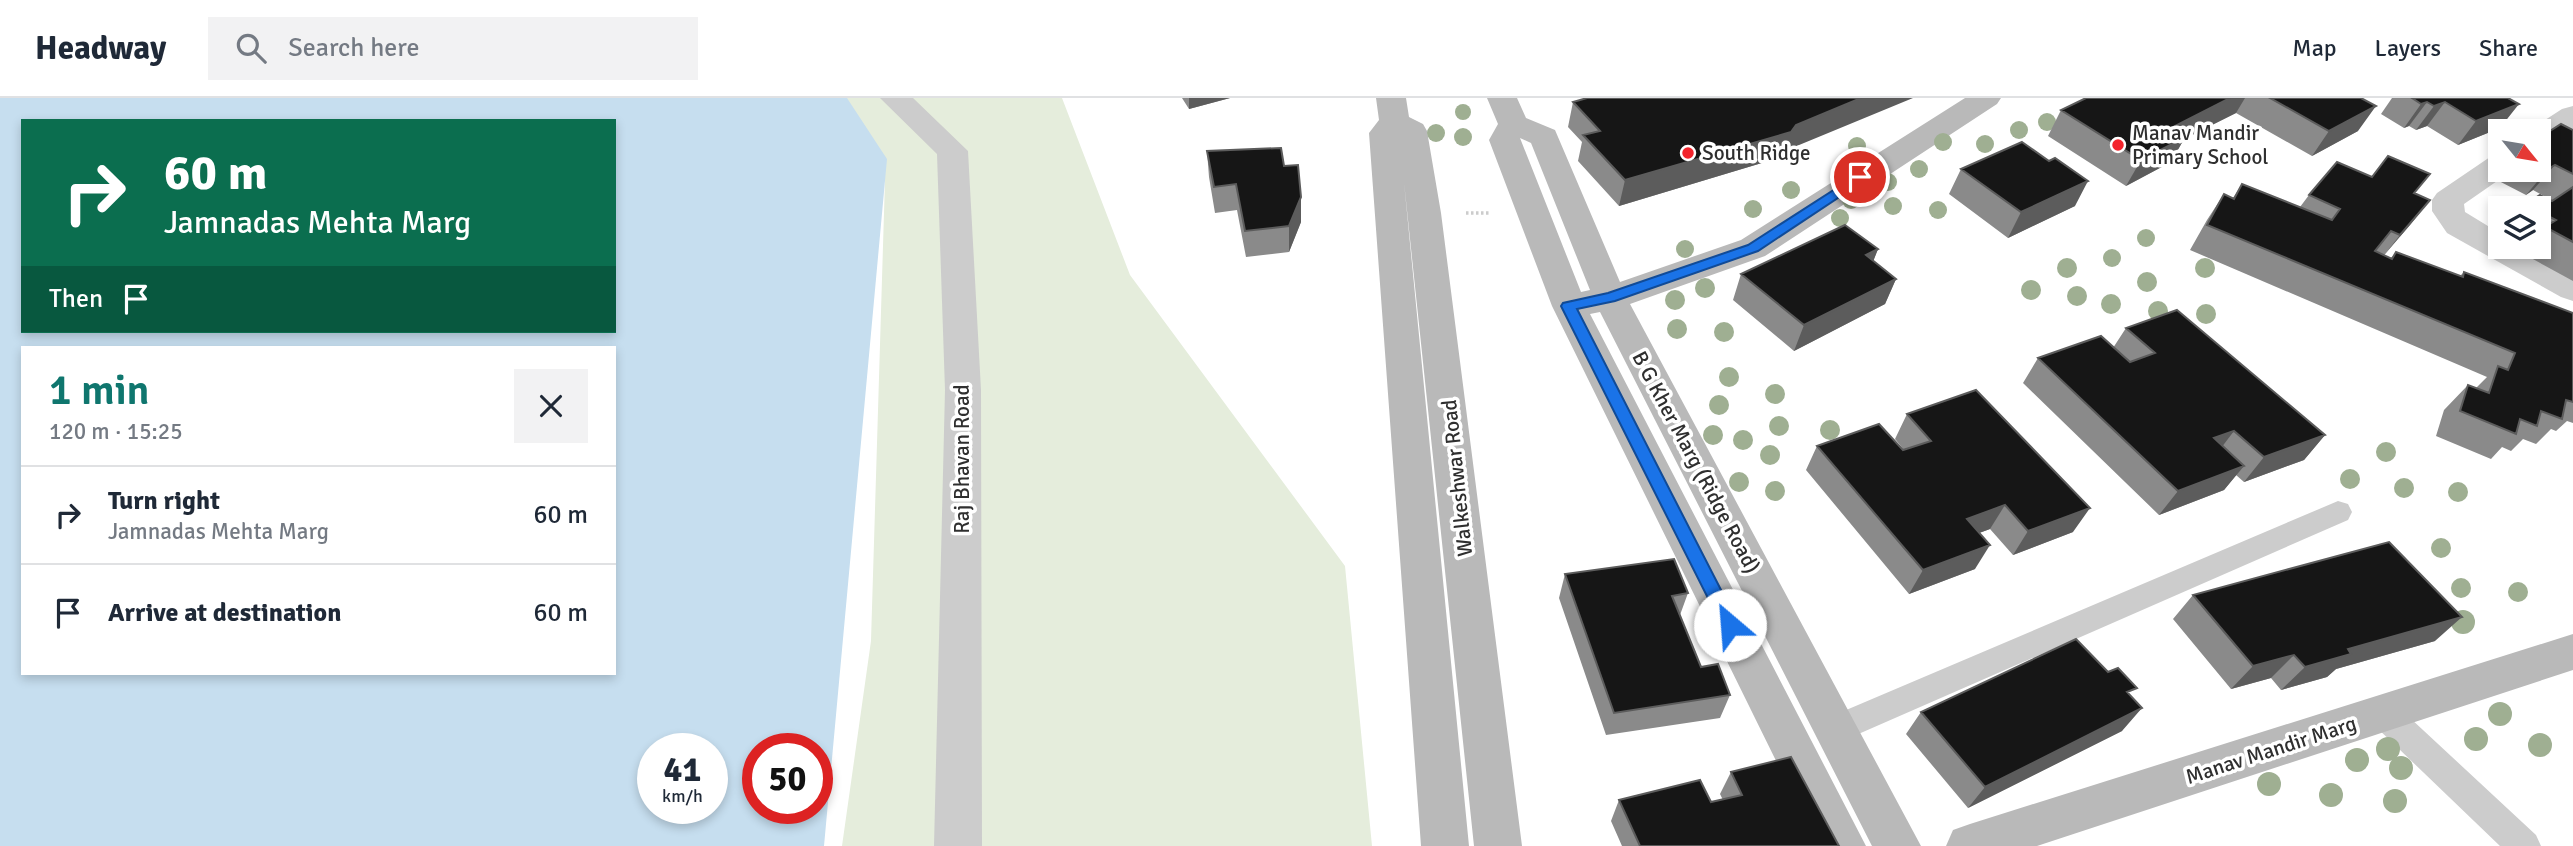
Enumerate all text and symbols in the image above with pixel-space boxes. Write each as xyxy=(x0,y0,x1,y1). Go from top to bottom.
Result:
search box xyxy=(208,17,698,80)
text: Headway xyxy=(35,28,166,69)
icon: search xyxy=(232,29,270,67)
text: Search here xyxy=(288,32,419,64)
text: Map xyxy=(2292,33,2337,63)
text: Layers xyxy=(2375,33,2441,63)
text: Share xyxy=(2479,33,2538,63)
north arrow xyxy=(2488,119,2552,182)
map controls xyxy=(2488,119,2551,259)
place label: Manav Mandir Primary School xyxy=(2132,120,2268,170)
marker: Manav Mandir Primary School xyxy=(2110,137,2126,153)
place label: South Ridge xyxy=(1702,140,1811,166)
text: 60 m xyxy=(164,143,267,203)
marker: South Ridge xyxy=(1680,145,1696,161)
icon: right xyxy=(49,147,140,238)
pin xyxy=(1830,147,1890,207)
icon: arrive xyxy=(1841,158,1879,196)
button: layers xyxy=(2488,196,2551,259)
text: Jamnadas Mehta Marg xyxy=(164,203,471,242)
icon: arrive xyxy=(117,280,155,318)
text: Then xyxy=(49,283,103,315)
street label: B G Kher Marg (Ridge Road) xyxy=(1626,347,1766,577)
text: 1 min xyxy=(49,365,150,416)
button: close xyxy=(514,369,588,443)
street label: Raj Bhavan Road xyxy=(949,384,975,534)
street label: Walkeshwar Road xyxy=(1436,398,1478,558)
text: 120 m · 15:25 xyxy=(49,417,183,446)
text: Turn right xyxy=(108,485,220,517)
icon: right xyxy=(49,496,87,534)
text: 60 m xyxy=(533,499,588,531)
text: Jamnadas Mehta Marg xyxy=(108,517,329,546)
position arrow xyxy=(1693,588,1767,662)
icon: arrive xyxy=(49,594,87,632)
text: Arrive at destination xyxy=(108,597,341,629)
text: 60 m xyxy=(533,597,588,629)
street label: Manav Mandir Marg xyxy=(2182,710,2360,790)
speed limit sign: 50 xyxy=(742,733,833,824)
text: 41 xyxy=(664,748,701,791)
text: km/h xyxy=(662,785,703,807)

